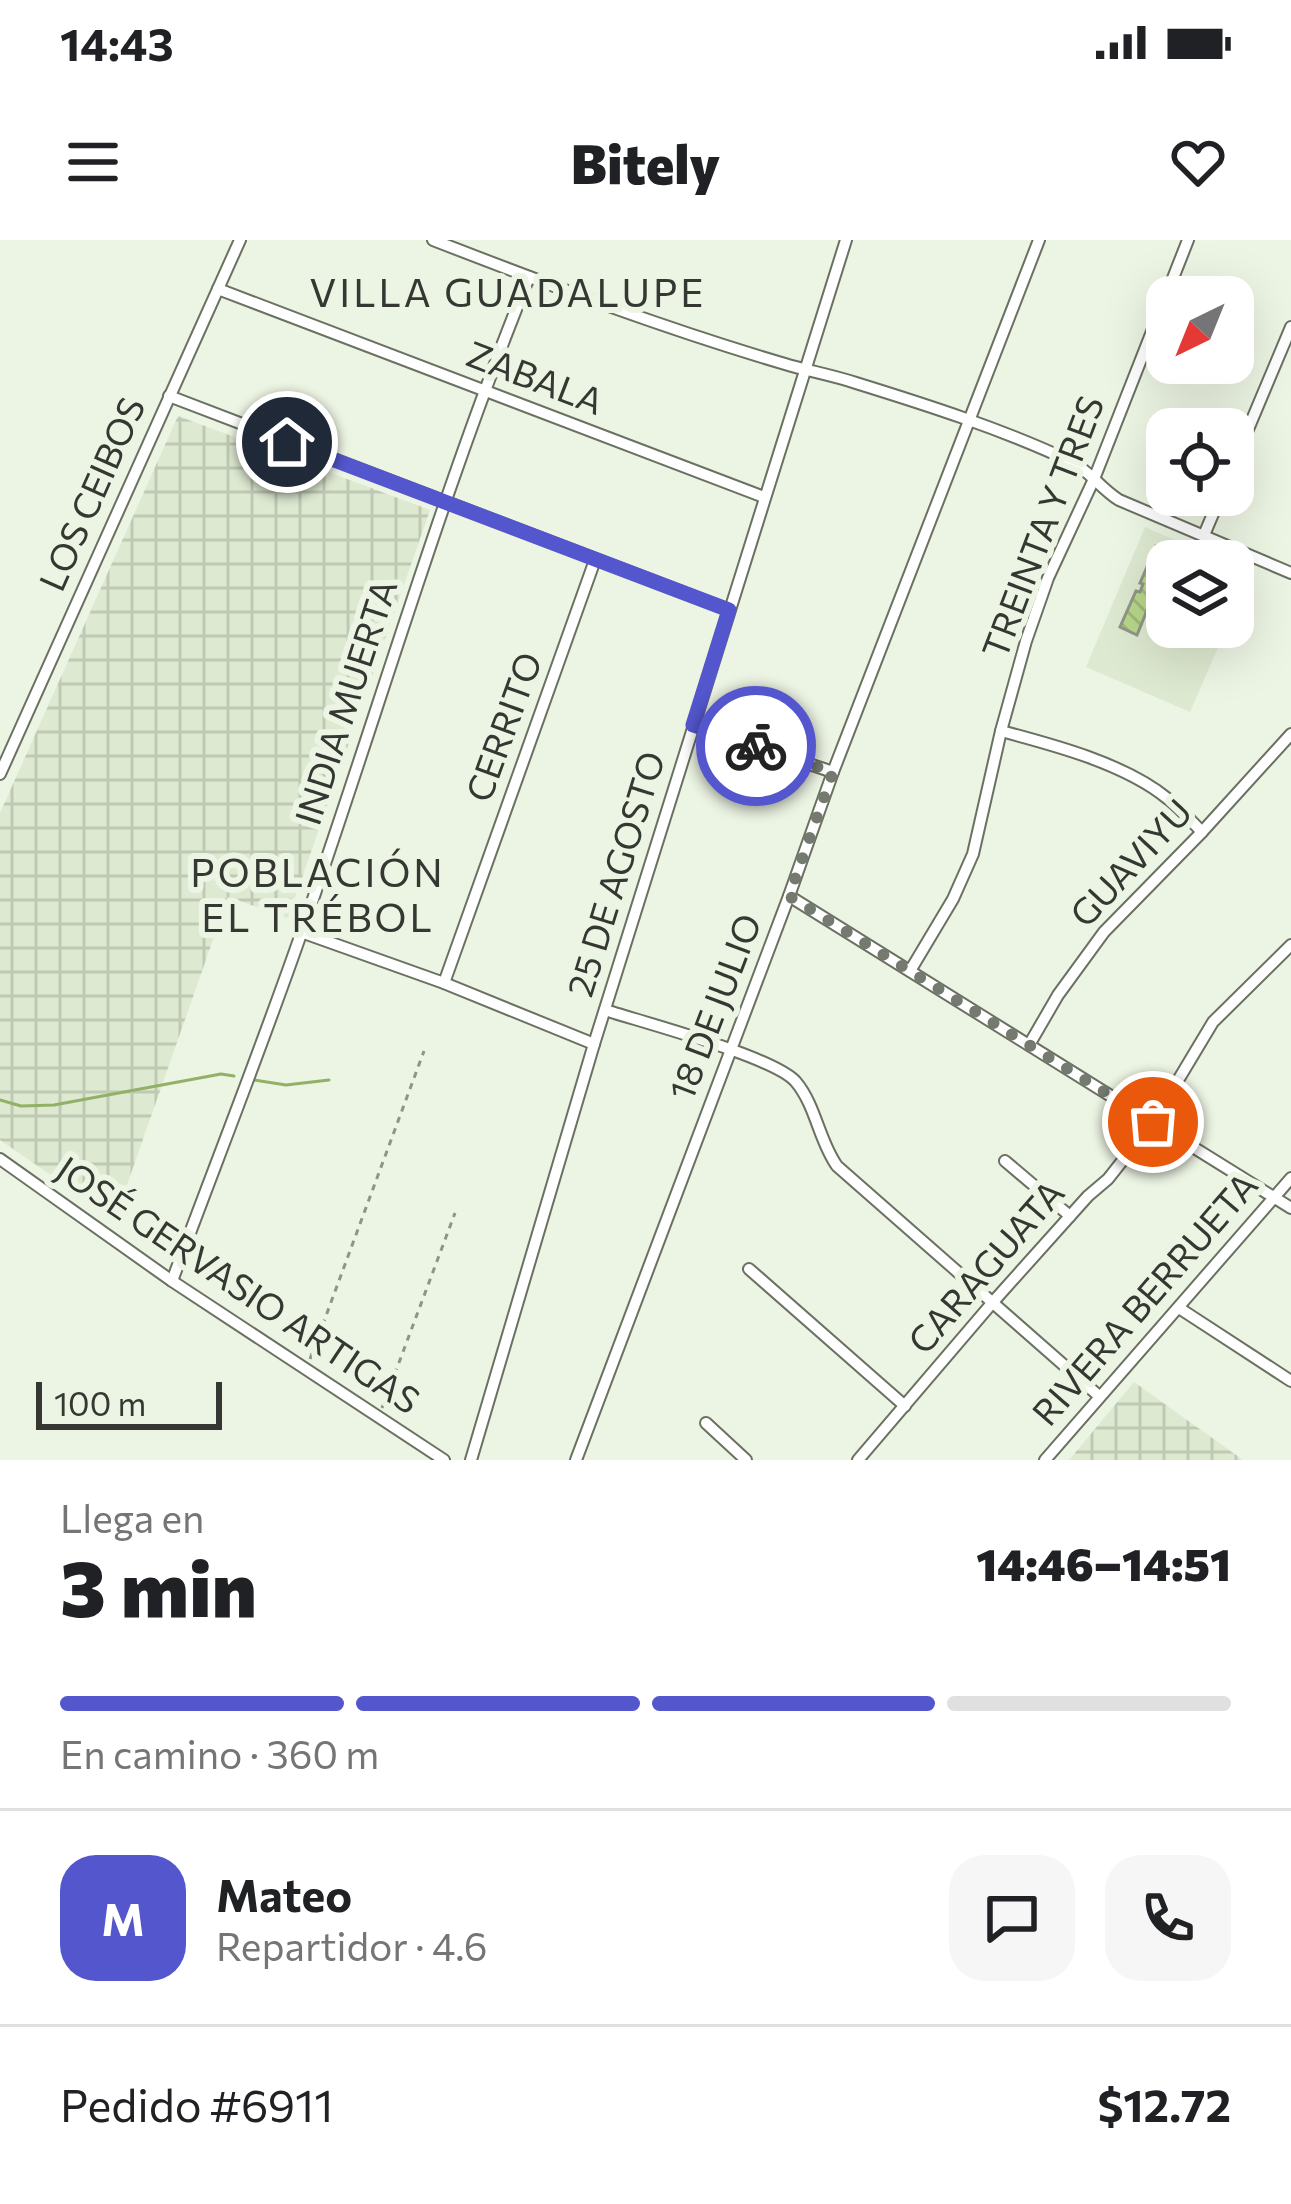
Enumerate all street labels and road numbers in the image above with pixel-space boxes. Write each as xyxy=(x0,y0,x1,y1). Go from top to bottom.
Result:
street label: ZABALA xyxy=(461,330,610,422)
street label: TREINTA Y TRES xyxy=(971,389,1111,664)
street label: LOS CEIBOS xyxy=(28,390,152,597)
street label: INDIA MUERTA xyxy=(284,573,404,830)
street label: CERRITO xyxy=(455,646,549,807)
street label: 25 DE AGOSTO xyxy=(556,746,672,1001)
street label: GUAVIYU xyxy=(1059,789,1200,935)
street label: 18 DE JULIO xyxy=(658,907,769,1106)
street label: JOSÉ GERVASIO ARTIGAS xyxy=(49,1145,429,1421)
street label: RIVERA BERRUETA xyxy=(1022,1162,1265,1433)
street label: CARAGUATA xyxy=(897,1170,1072,1361)

